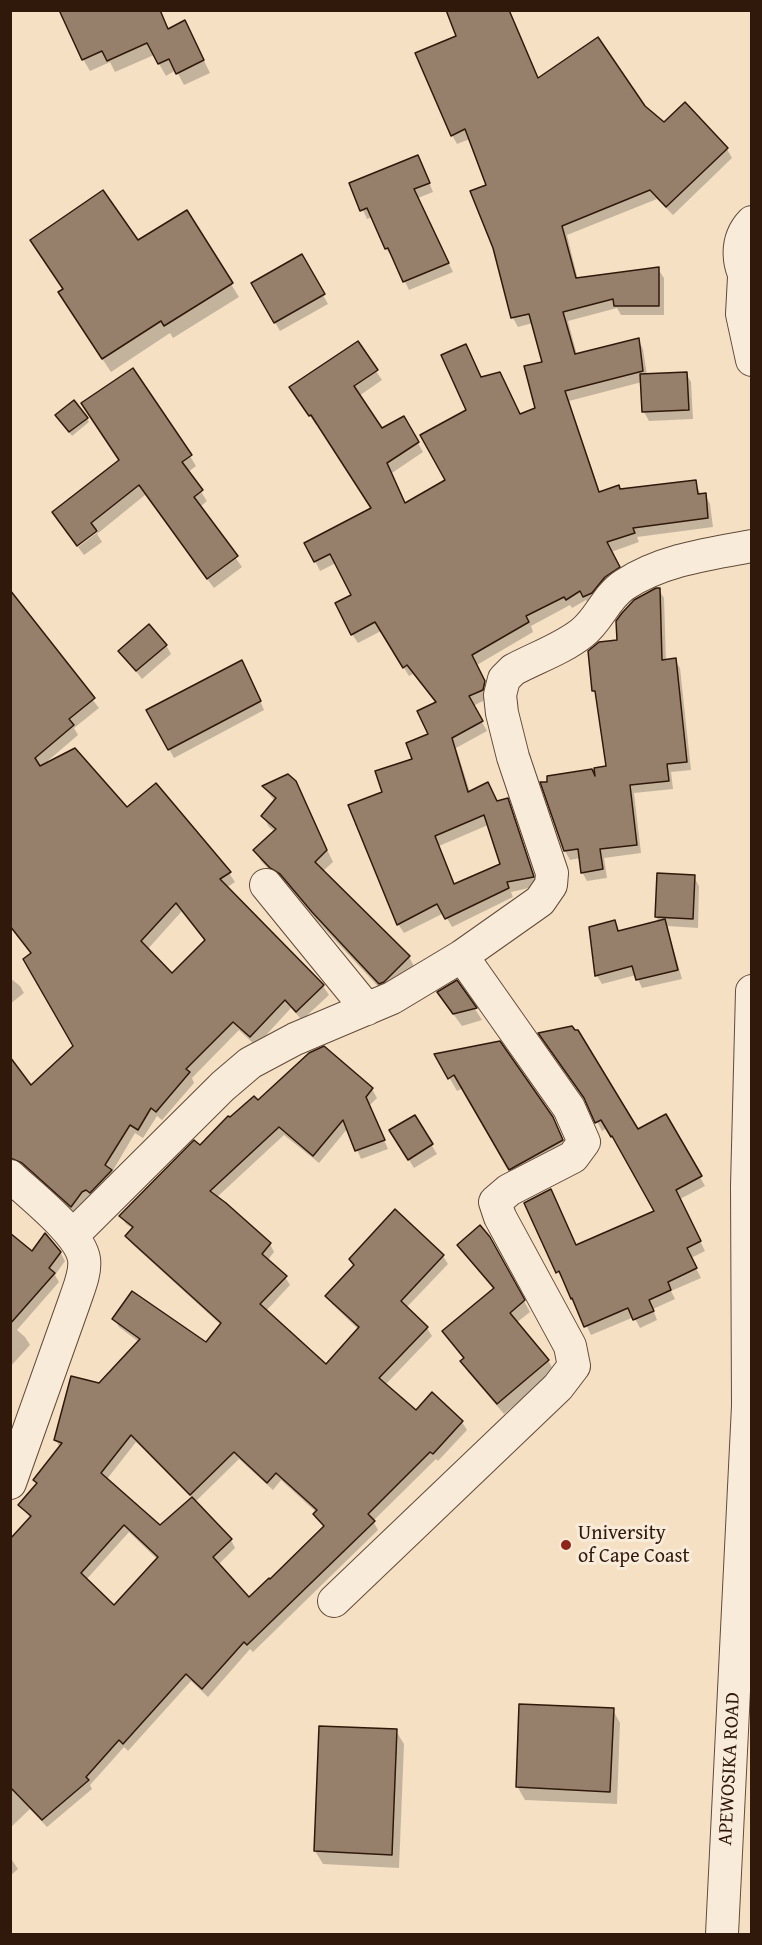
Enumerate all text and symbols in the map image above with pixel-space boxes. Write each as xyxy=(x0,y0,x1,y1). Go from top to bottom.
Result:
place label: University of Cape Coast xyxy=(578,1522,689,1569)
marker: University of Cape Coast xyxy=(559,1538,573,1552)
street label: APEWOSIKA ROAD xyxy=(714,1692,746,1846)

